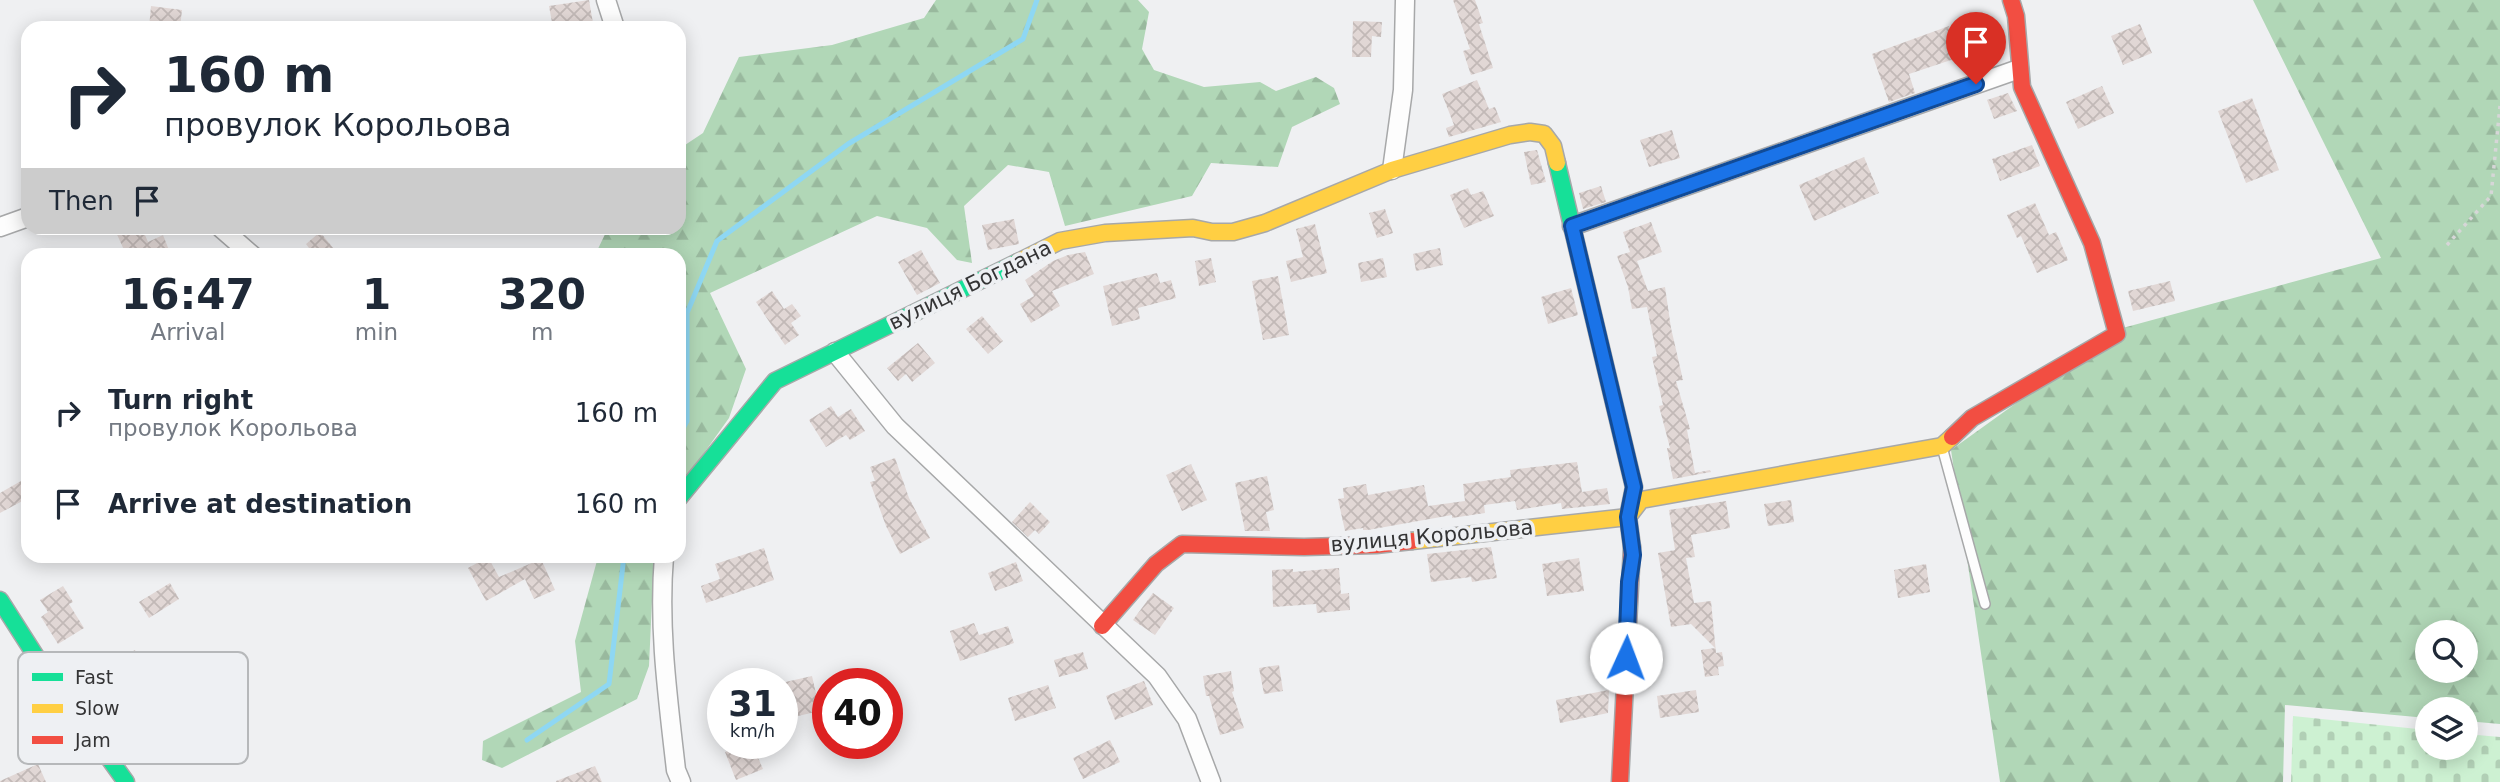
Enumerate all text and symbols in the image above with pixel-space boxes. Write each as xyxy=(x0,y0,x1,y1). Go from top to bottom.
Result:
pin xyxy=(1946,12.0,2006,84)
icon: arrive xyxy=(1957,23,1995,61)
text: 160 m xyxy=(164,47,334,104)
icon: right xyxy=(49,49,140,140)
text: провулок Корольова xyxy=(164,106,512,144)
icon: arrive xyxy=(128,182,166,220)
text: Then xyxy=(49,186,114,216)
street label: вулиця Богдана xyxy=(885,235,1055,335)
text: 16:47 xyxy=(121,270,255,319)
text: 1 xyxy=(362,270,391,319)
text: 320 xyxy=(498,270,586,319)
text: Arrival xyxy=(151,319,225,345)
text: min xyxy=(355,319,398,345)
text: m xyxy=(531,319,553,345)
text: Turn right xyxy=(108,385,253,415)
icon: right xyxy=(49,394,87,432)
text: 160 m xyxy=(575,398,658,428)
text: провулок Корольова xyxy=(108,415,358,441)
icon: arrive xyxy=(49,485,87,523)
text: Arrive at destination xyxy=(108,489,412,519)
text: 160 m xyxy=(575,489,658,519)
street label: вулиця Корольова xyxy=(1330,515,1534,557)
map controls xyxy=(2415,620,2478,760)
button: search xyxy=(2415,620,2478,683)
position arrow xyxy=(1589,621,1663,695)
legend xyxy=(18,652,248,764)
text: Fast xyxy=(75,666,113,688)
speed limit sign: 40 xyxy=(812,668,903,759)
text: 31 xyxy=(728,684,777,724)
text: Slow xyxy=(75,697,120,719)
button: layers xyxy=(2415,697,2478,760)
text: km/h xyxy=(730,720,775,741)
text: Jam xyxy=(74,729,111,751)

